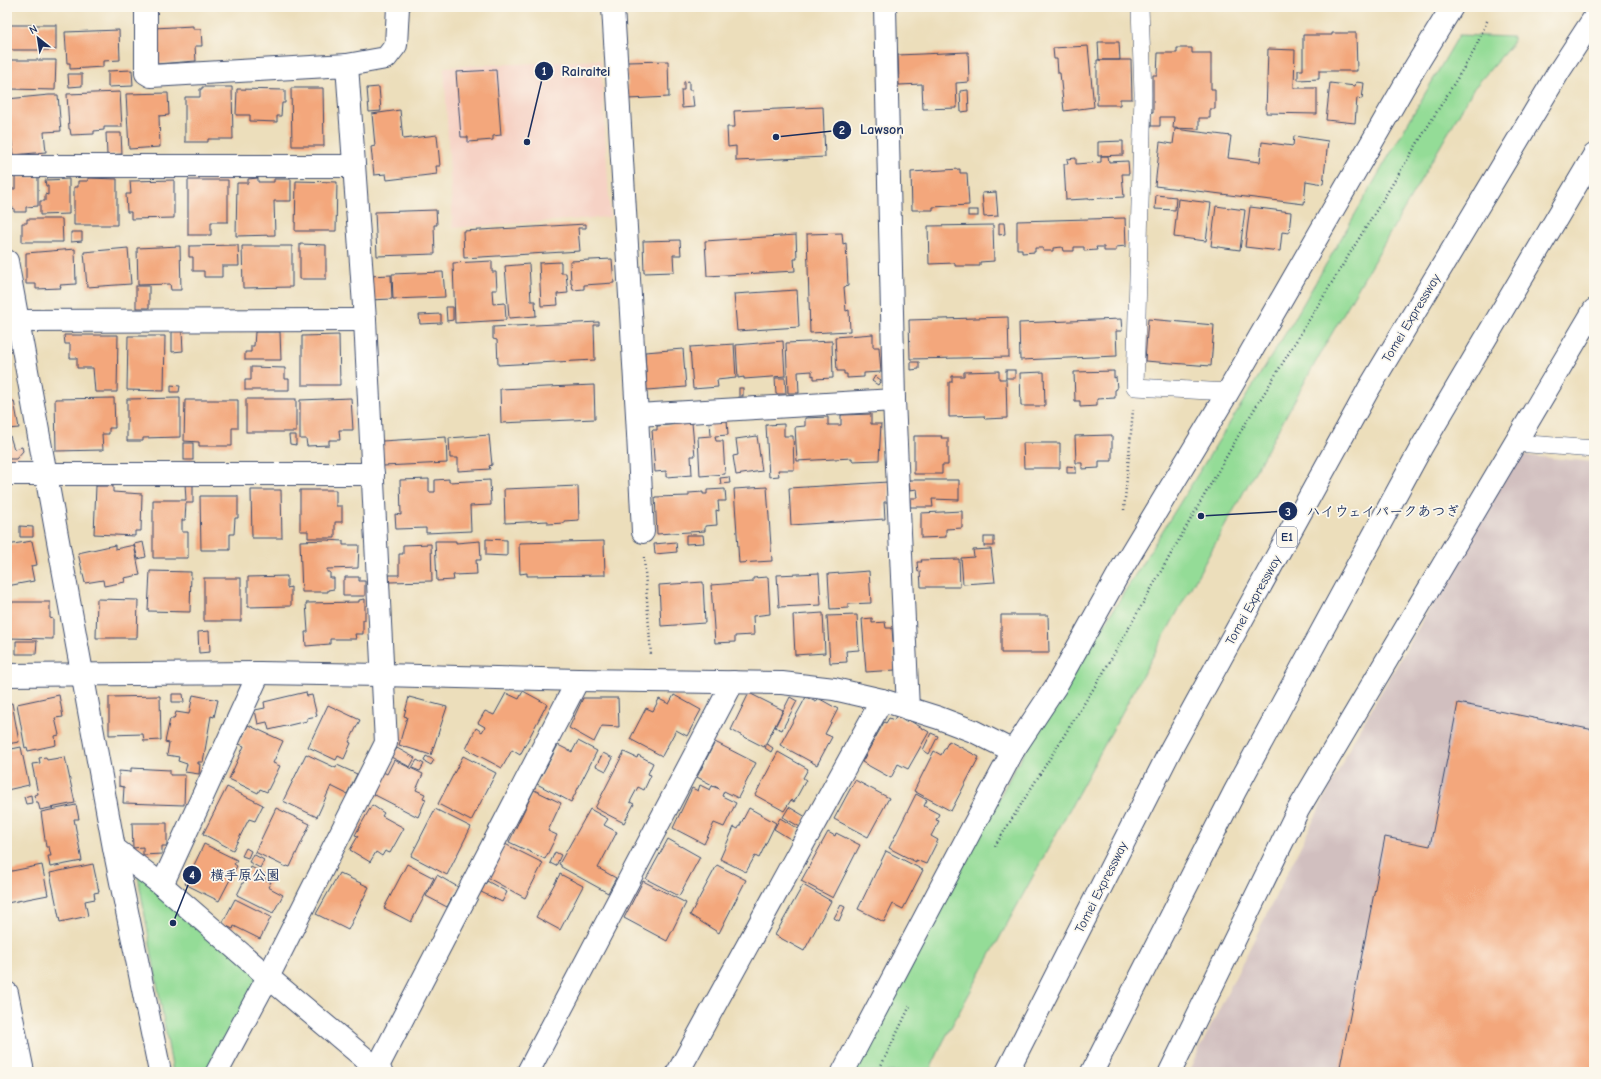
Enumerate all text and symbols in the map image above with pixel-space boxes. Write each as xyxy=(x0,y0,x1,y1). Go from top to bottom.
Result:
north arrow xyxy=(18,18,58,58)
text: N xyxy=(27,22,40,37)
callout: Rairaitei xyxy=(534,58,619,84)
text: Rairaitei xyxy=(562,63,610,80)
text: 1 xyxy=(542,64,547,78)
callout: Lawson xyxy=(832,117,912,143)
text: Lawson xyxy=(860,121,904,138)
text: 2 xyxy=(839,123,845,137)
street label: Tomei Expressway xyxy=(1379,271,1443,365)
callout: ハイウェイパークあつぎ xyxy=(1278,498,1468,524)
text: ハイウェイパークあつぎ xyxy=(1307,503,1459,520)
text: 3 xyxy=(1285,505,1291,519)
road number: E1 xyxy=(1277,527,1297,547)
street label: Tomei Expressway xyxy=(1222,552,1284,647)
street label: Tomei Expressway xyxy=(1072,839,1131,935)
callout: 横手原公園 xyxy=(182,862,288,888)
text: 横手原公園 xyxy=(210,867,280,884)
text: 4 xyxy=(189,868,195,882)

